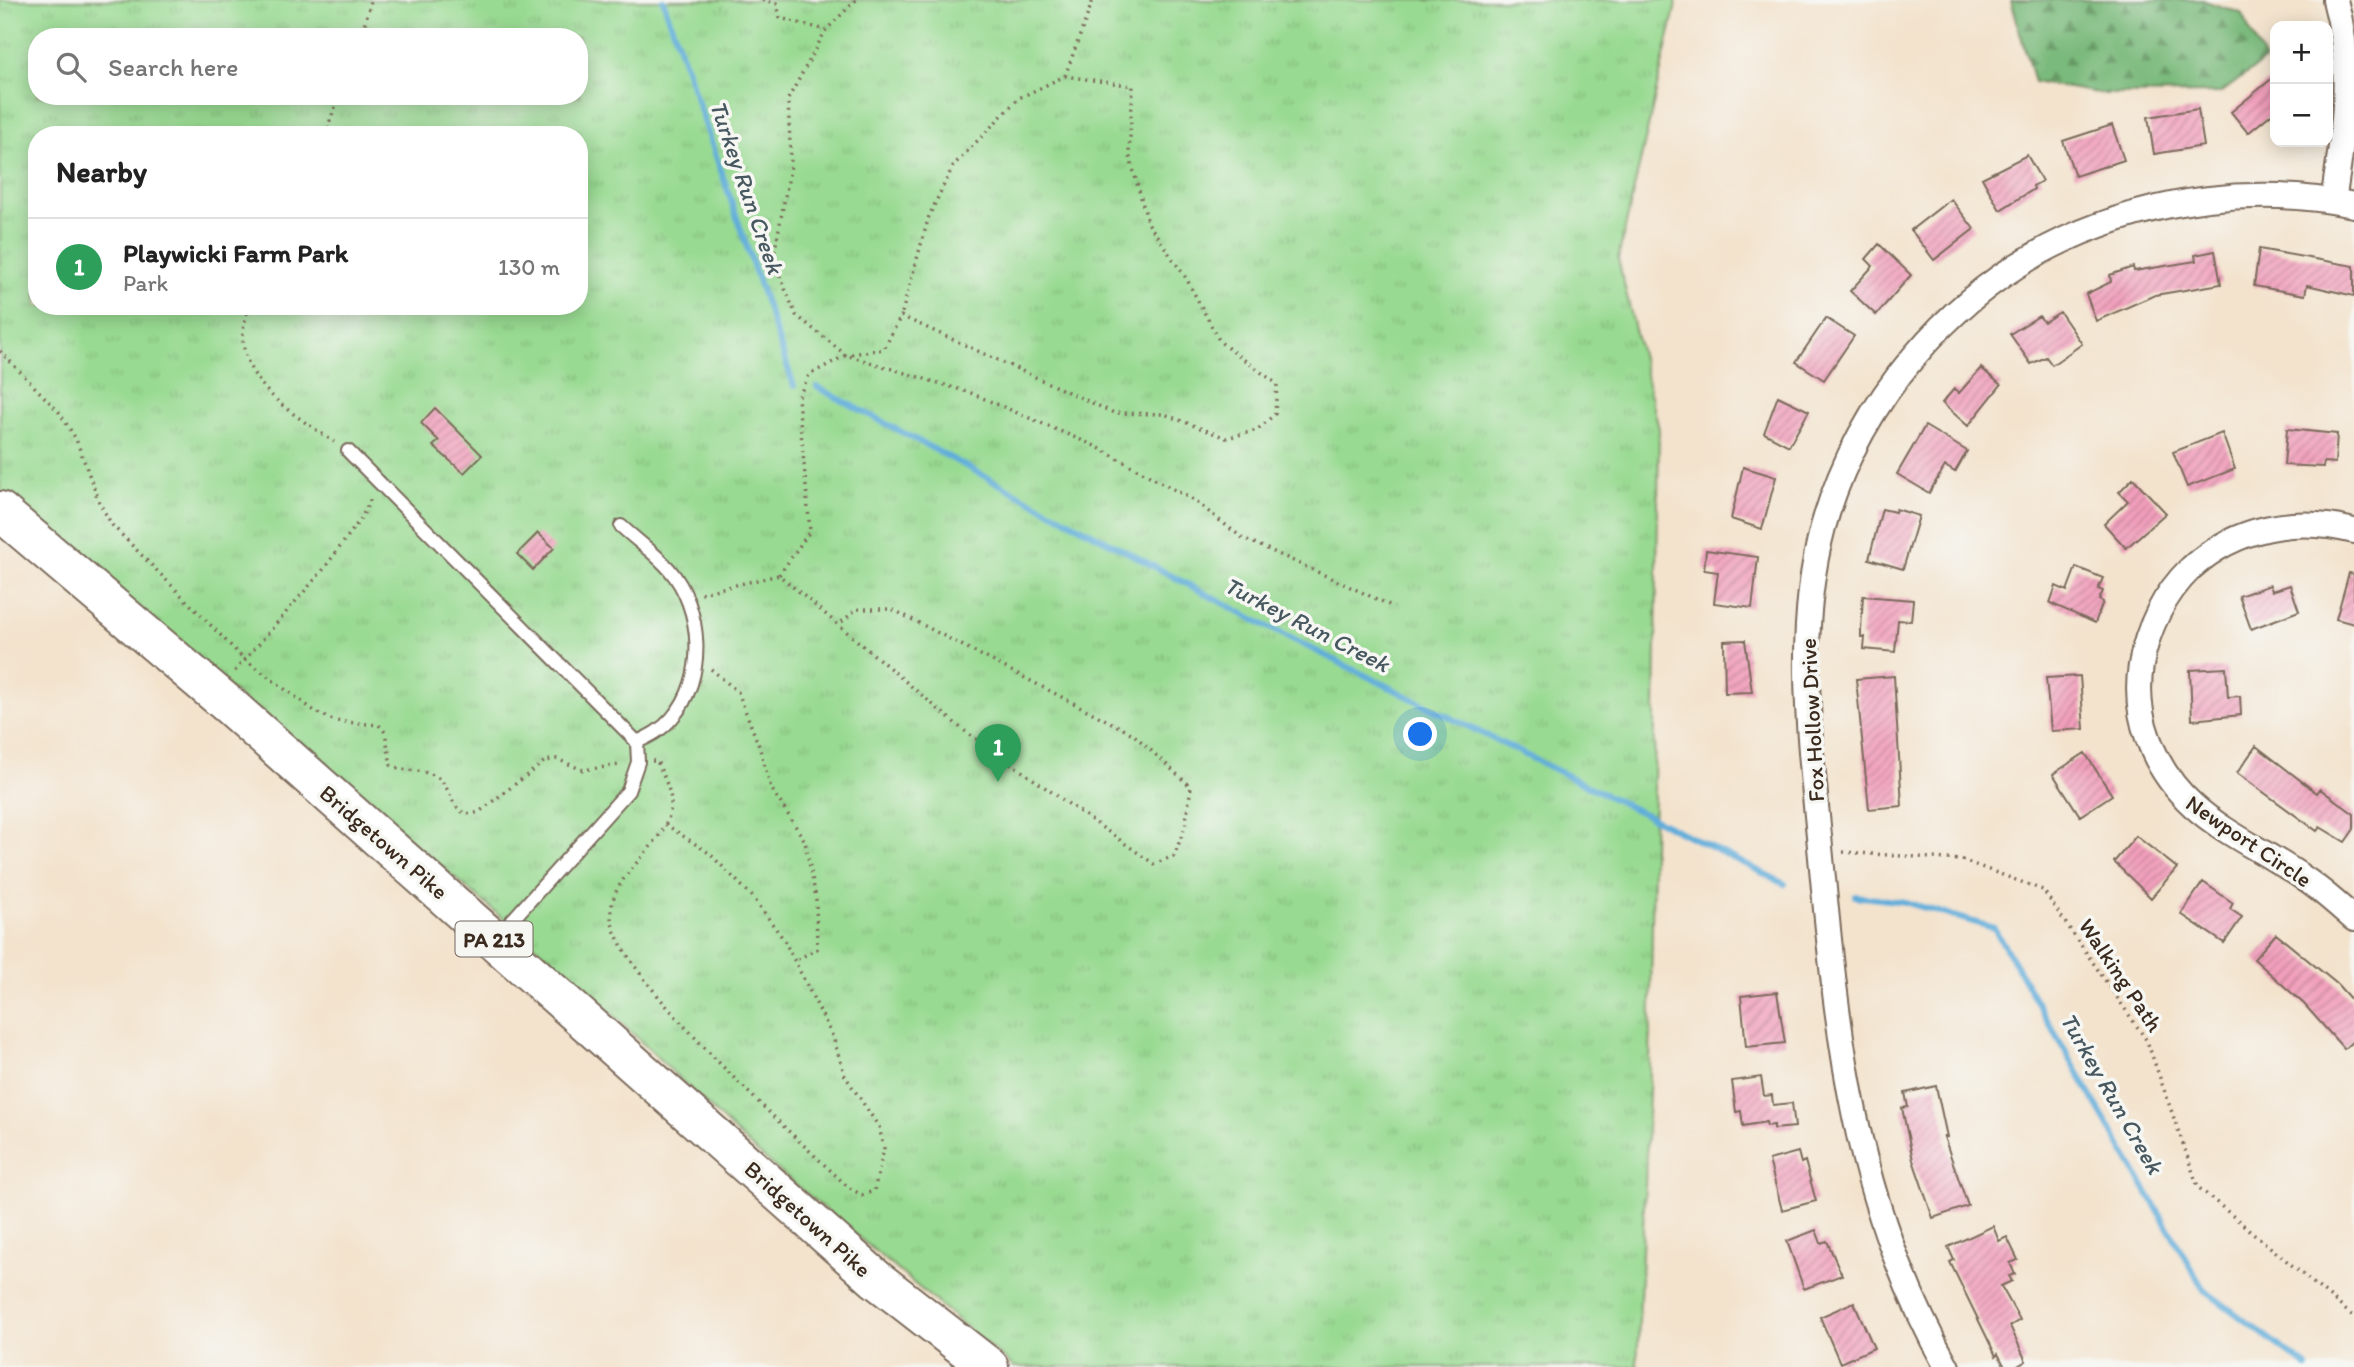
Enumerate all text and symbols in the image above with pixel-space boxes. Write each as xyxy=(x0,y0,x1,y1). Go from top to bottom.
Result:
map controls xyxy=(2270,21,2333,147)
button: + xyxy=(2270,21,2333,84)
search box xyxy=(28,28,588,105)
icon: search xyxy=(52,48,90,86)
text: Search here xyxy=(108,51,238,83)
button: − xyxy=(2270,84,2333,147)
water label: Turkey Run Creek xyxy=(704,96,791,279)
text: Nearby xyxy=(56,153,147,190)
text: Playwicki Farm Park xyxy=(123,237,348,269)
text: 1 xyxy=(74,253,84,281)
text: 130 m xyxy=(498,253,560,281)
text: Park xyxy=(123,269,168,297)
water label: Turkey Run Creek xyxy=(1220,570,1396,679)
street label: Fox Hollow Drive xyxy=(1794,637,1830,803)
your location xyxy=(1403,717,1437,751)
pin: 1 xyxy=(975,724,1021,782)
street label: Bridgetown Pike xyxy=(314,779,454,905)
street label: Newport Circle xyxy=(2181,789,2317,893)
street label: Walking Path xyxy=(2073,913,2169,1037)
road number: PA 213 xyxy=(456,922,532,956)
water label: Turkey Run Creek xyxy=(2054,1007,2171,1180)
street label: Bridgetown Pike xyxy=(739,1155,877,1283)

